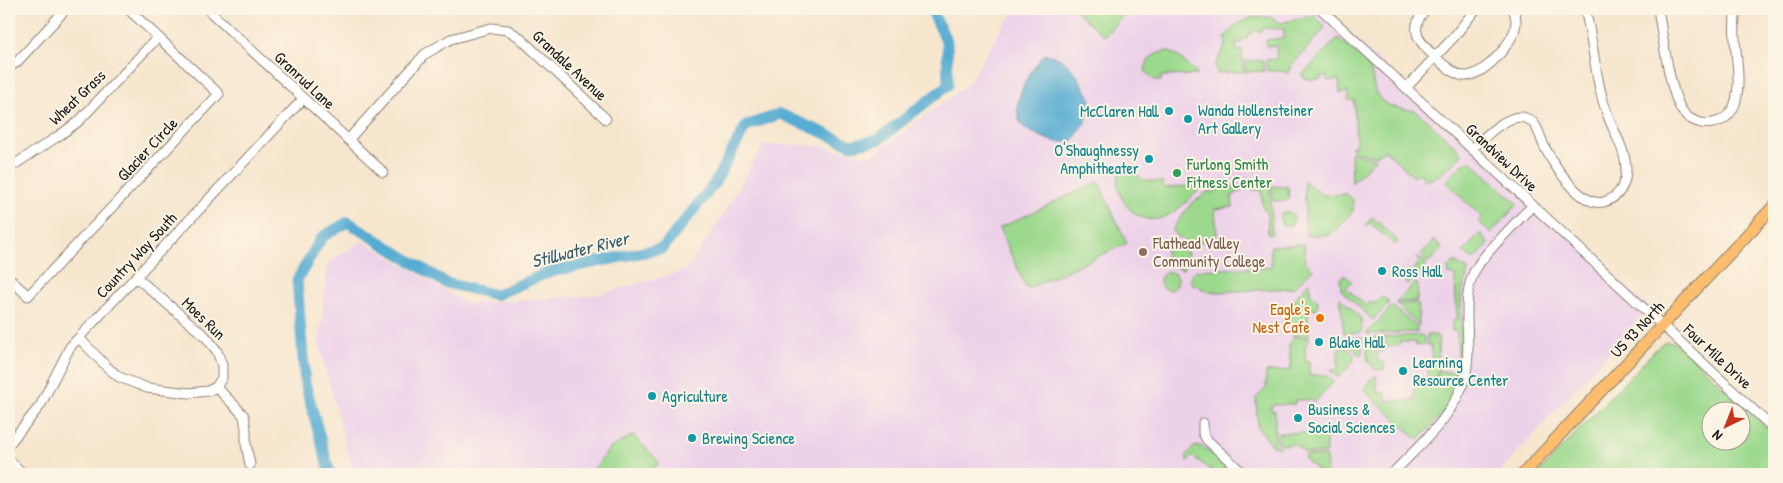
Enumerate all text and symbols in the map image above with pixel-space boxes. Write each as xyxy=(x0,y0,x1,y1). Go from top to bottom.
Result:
street label: Grandale Avenue xyxy=(528,25,613,106)
street label: Granrud Lane xyxy=(270,46,341,114)
street label: Wheat Grass xyxy=(44,64,110,130)
place label: Wanda Hollensteiner Art Gallery xyxy=(1198,99,1313,139)
place label: McClaren Hall xyxy=(1080,100,1159,122)
marker: McClaren Hall xyxy=(1163,105,1175,117)
street label: Glacier Circle xyxy=(112,112,183,186)
marker: Wanda Hollensteiner Art Gallery xyxy=(1182,113,1194,125)
street label: Grandview Drive xyxy=(1461,118,1543,197)
place label: O'Shaughnessy Amphitheater xyxy=(1054,139,1139,179)
marker: O'Shaughnessy Amphitheater xyxy=(1143,153,1155,165)
place label: Furlong Smith Fitness Center xyxy=(1186,153,1272,193)
marker: Furlong Smith Fitness Center xyxy=(1171,167,1183,179)
street label: Country Way South xyxy=(90,207,182,303)
water label: Stillwater River xyxy=(529,225,633,274)
place label: Flathead Valley Community College xyxy=(1152,232,1266,272)
marker: Flathead Valley Community College xyxy=(1137,246,1149,258)
place label: Ross Hall xyxy=(1392,260,1442,282)
marker: Ross Hall xyxy=(1376,265,1388,277)
street label: Moes Run xyxy=(177,292,231,344)
street label: US 93 North xyxy=(1605,296,1669,362)
place label: Eagle's Nest Cafe xyxy=(1253,298,1311,338)
marker: Eagle's Nest Cafe xyxy=(1314,312,1326,324)
street label: Four Mile Drive xyxy=(1678,318,1757,394)
place label: Blake Hall xyxy=(1329,331,1385,353)
marker: Blake Hall xyxy=(1313,336,1325,348)
place label: Learning Resource Center xyxy=(1413,351,1508,391)
marker: Learning Resource Center xyxy=(1397,365,1409,377)
place label: Agriculture xyxy=(662,385,729,407)
marker: Agriculture xyxy=(646,390,658,402)
place label: Business & Social Sciences xyxy=(1308,398,1395,438)
north arrow xyxy=(1700,400,1750,450)
marker: Business & Social Sciences xyxy=(1292,412,1304,424)
text: N xyxy=(1707,426,1726,445)
place label: Brewing Science xyxy=(702,427,796,449)
marker: Brewing Science xyxy=(686,432,698,444)

